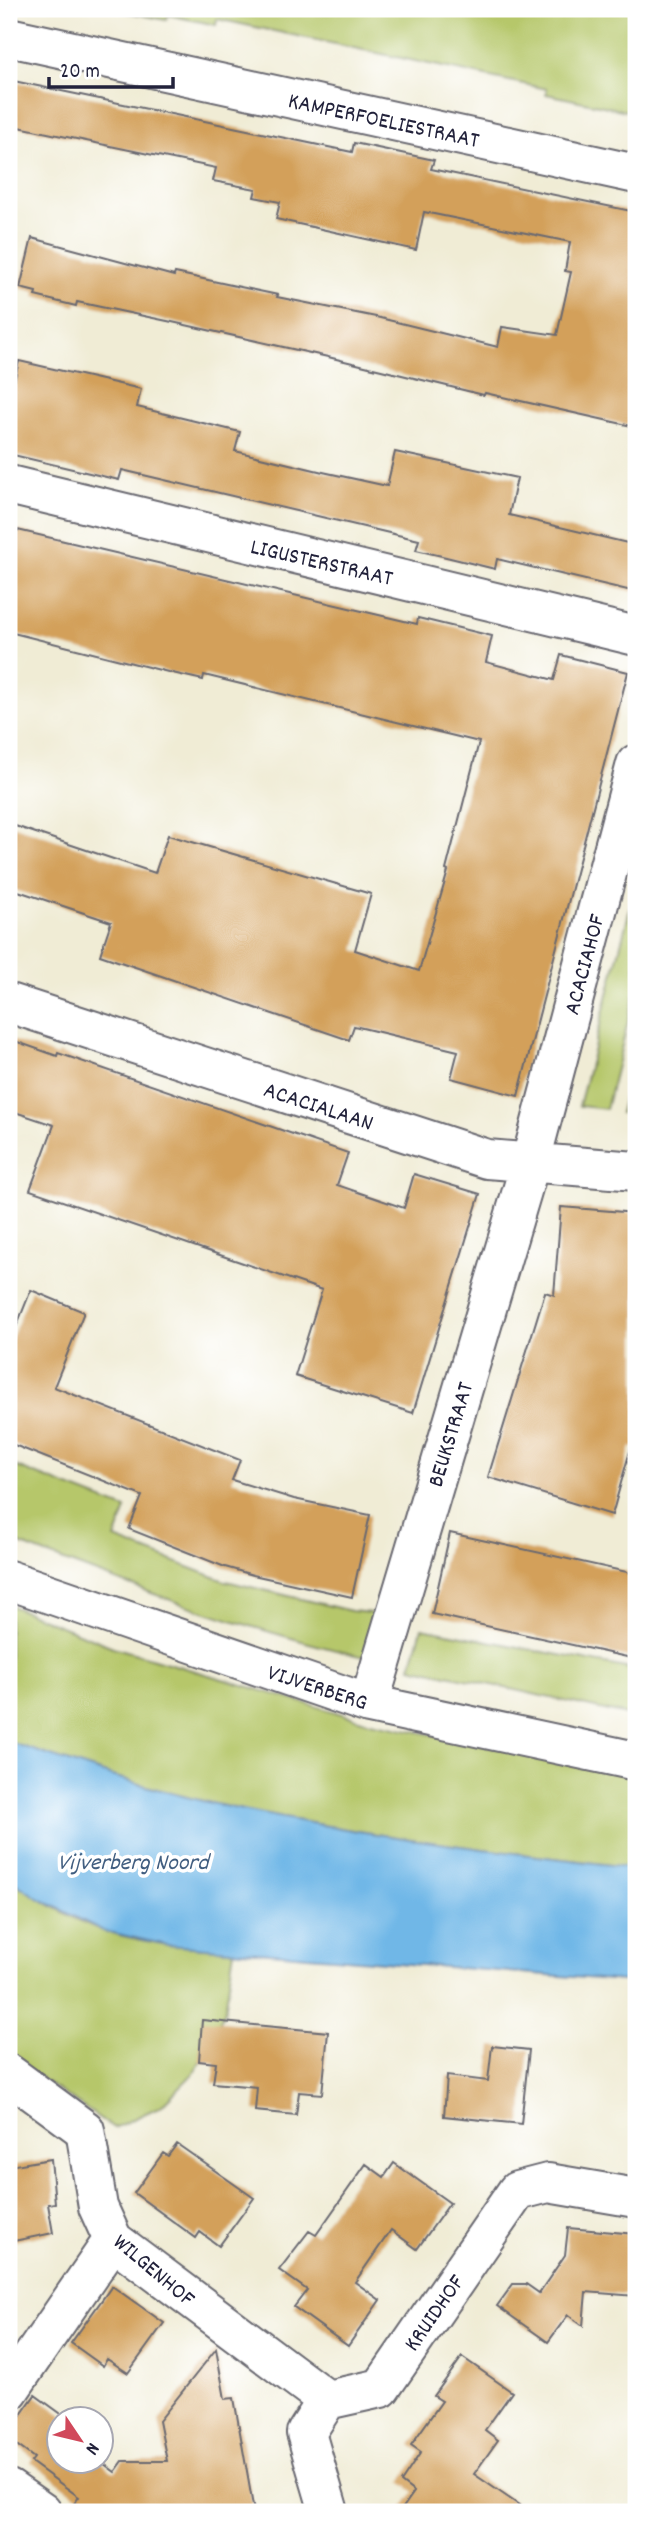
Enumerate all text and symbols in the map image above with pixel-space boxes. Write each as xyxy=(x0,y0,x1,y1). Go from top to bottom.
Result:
scale bar xyxy=(49,46,173,90)
text: 20 m xyxy=(60,58,100,88)
street label: KAMPERFOELIESTRAAT xyxy=(285,86,482,159)
street label: LIGUSTERSTRAAT xyxy=(247,532,396,597)
street label: ACACIAHOF xyxy=(557,910,616,1019)
street label: ACACIALAAN xyxy=(259,1075,377,1142)
street label: BEUKSTRAAT xyxy=(421,1379,484,1491)
street label: VIJVERBERG xyxy=(263,1658,371,1721)
water label: Vijverberg Noord xyxy=(58,1847,211,1881)
street label: WILGENHOF xyxy=(104,2227,202,2316)
street label: KRUIDHOF xyxy=(397,2268,475,2359)
north arrow xyxy=(46,2406,116,2476)
text: N xyxy=(77,2436,105,2459)

